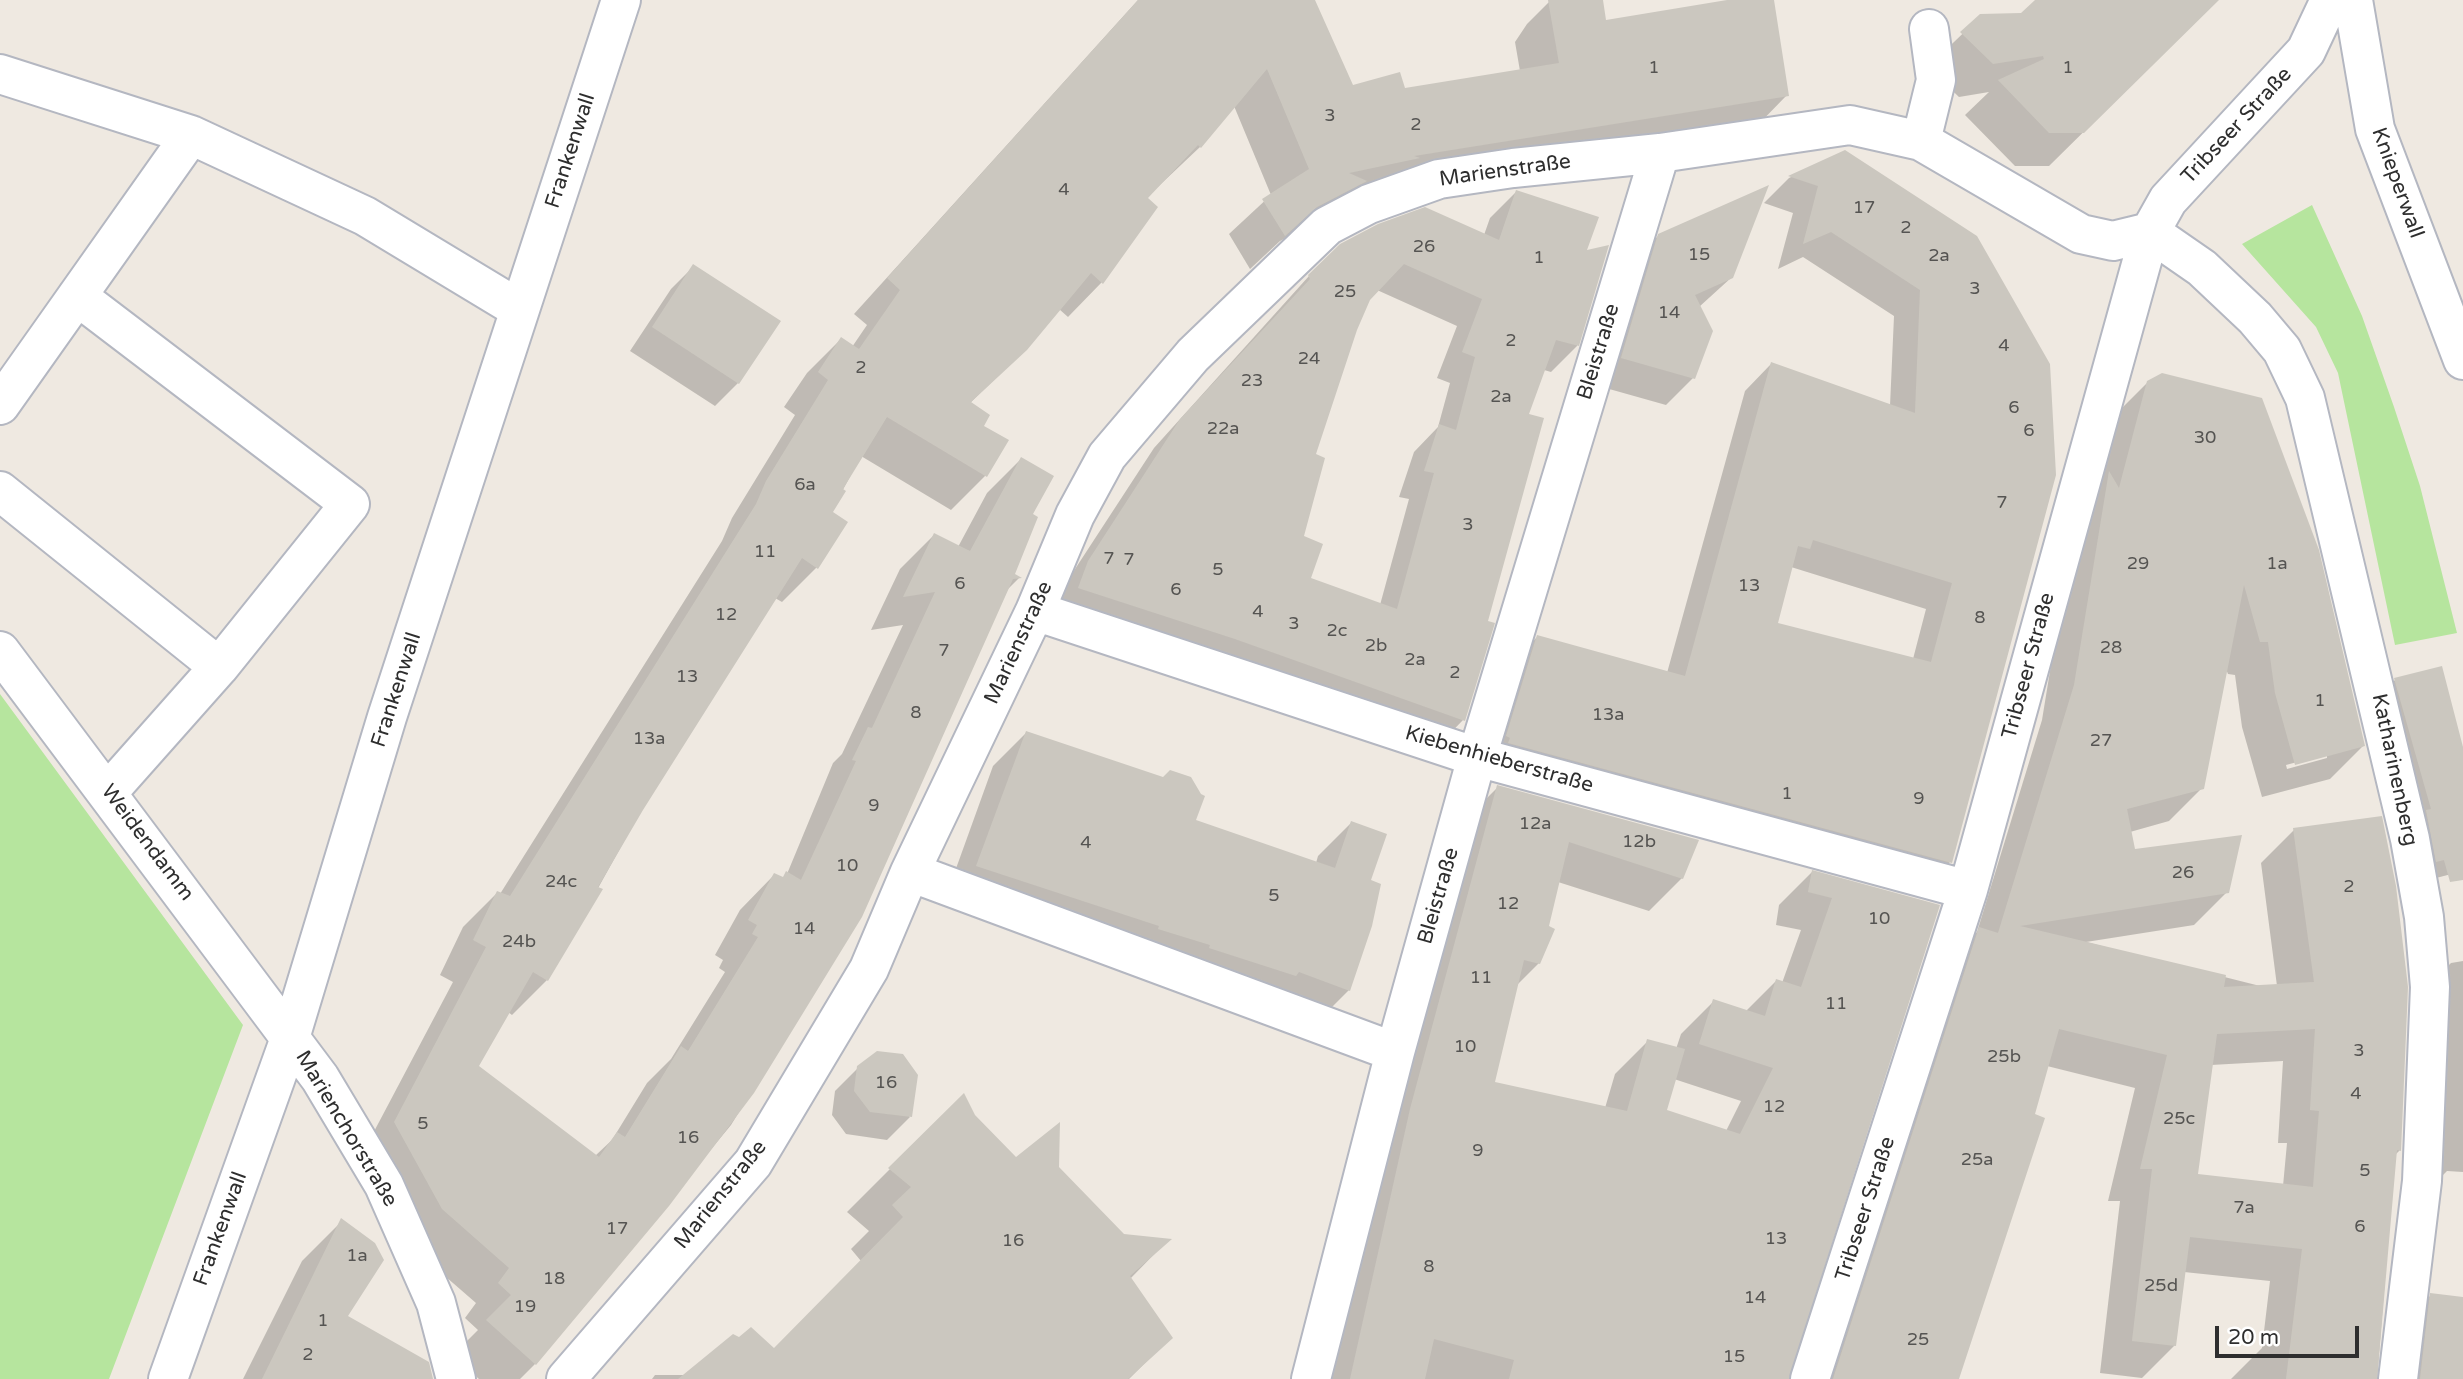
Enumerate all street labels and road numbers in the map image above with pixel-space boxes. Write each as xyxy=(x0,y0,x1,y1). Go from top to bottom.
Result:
street label: Tribseer Straße xyxy=(2176,62,2298,190)
street label: Frankenwall xyxy=(541,90,601,212)
street label: Knieperwall xyxy=(2365,124,2429,242)
street label: Marienstraße xyxy=(1438,149,1572,193)
street label: Bleistraße xyxy=(1572,301,1626,403)
street label: Marienstraße xyxy=(980,578,1058,708)
street label: Tribseer Straße xyxy=(1997,590,2061,742)
street label: Frankenwall xyxy=(367,629,427,751)
street label: Katharinenberg xyxy=(2366,692,2422,848)
street label: Kiebenhieberstraße xyxy=(1402,721,1596,799)
street label: Weidendamm xyxy=(95,780,199,906)
street label: Bleistraße xyxy=(1413,845,1465,947)
street label: Marienchorstraße xyxy=(290,1047,402,1211)
street label: Tribseer Straße xyxy=(1831,1134,1901,1284)
street label: Marienstraße xyxy=(669,1136,773,1254)
street label: Frankenwall xyxy=(189,1169,253,1289)

